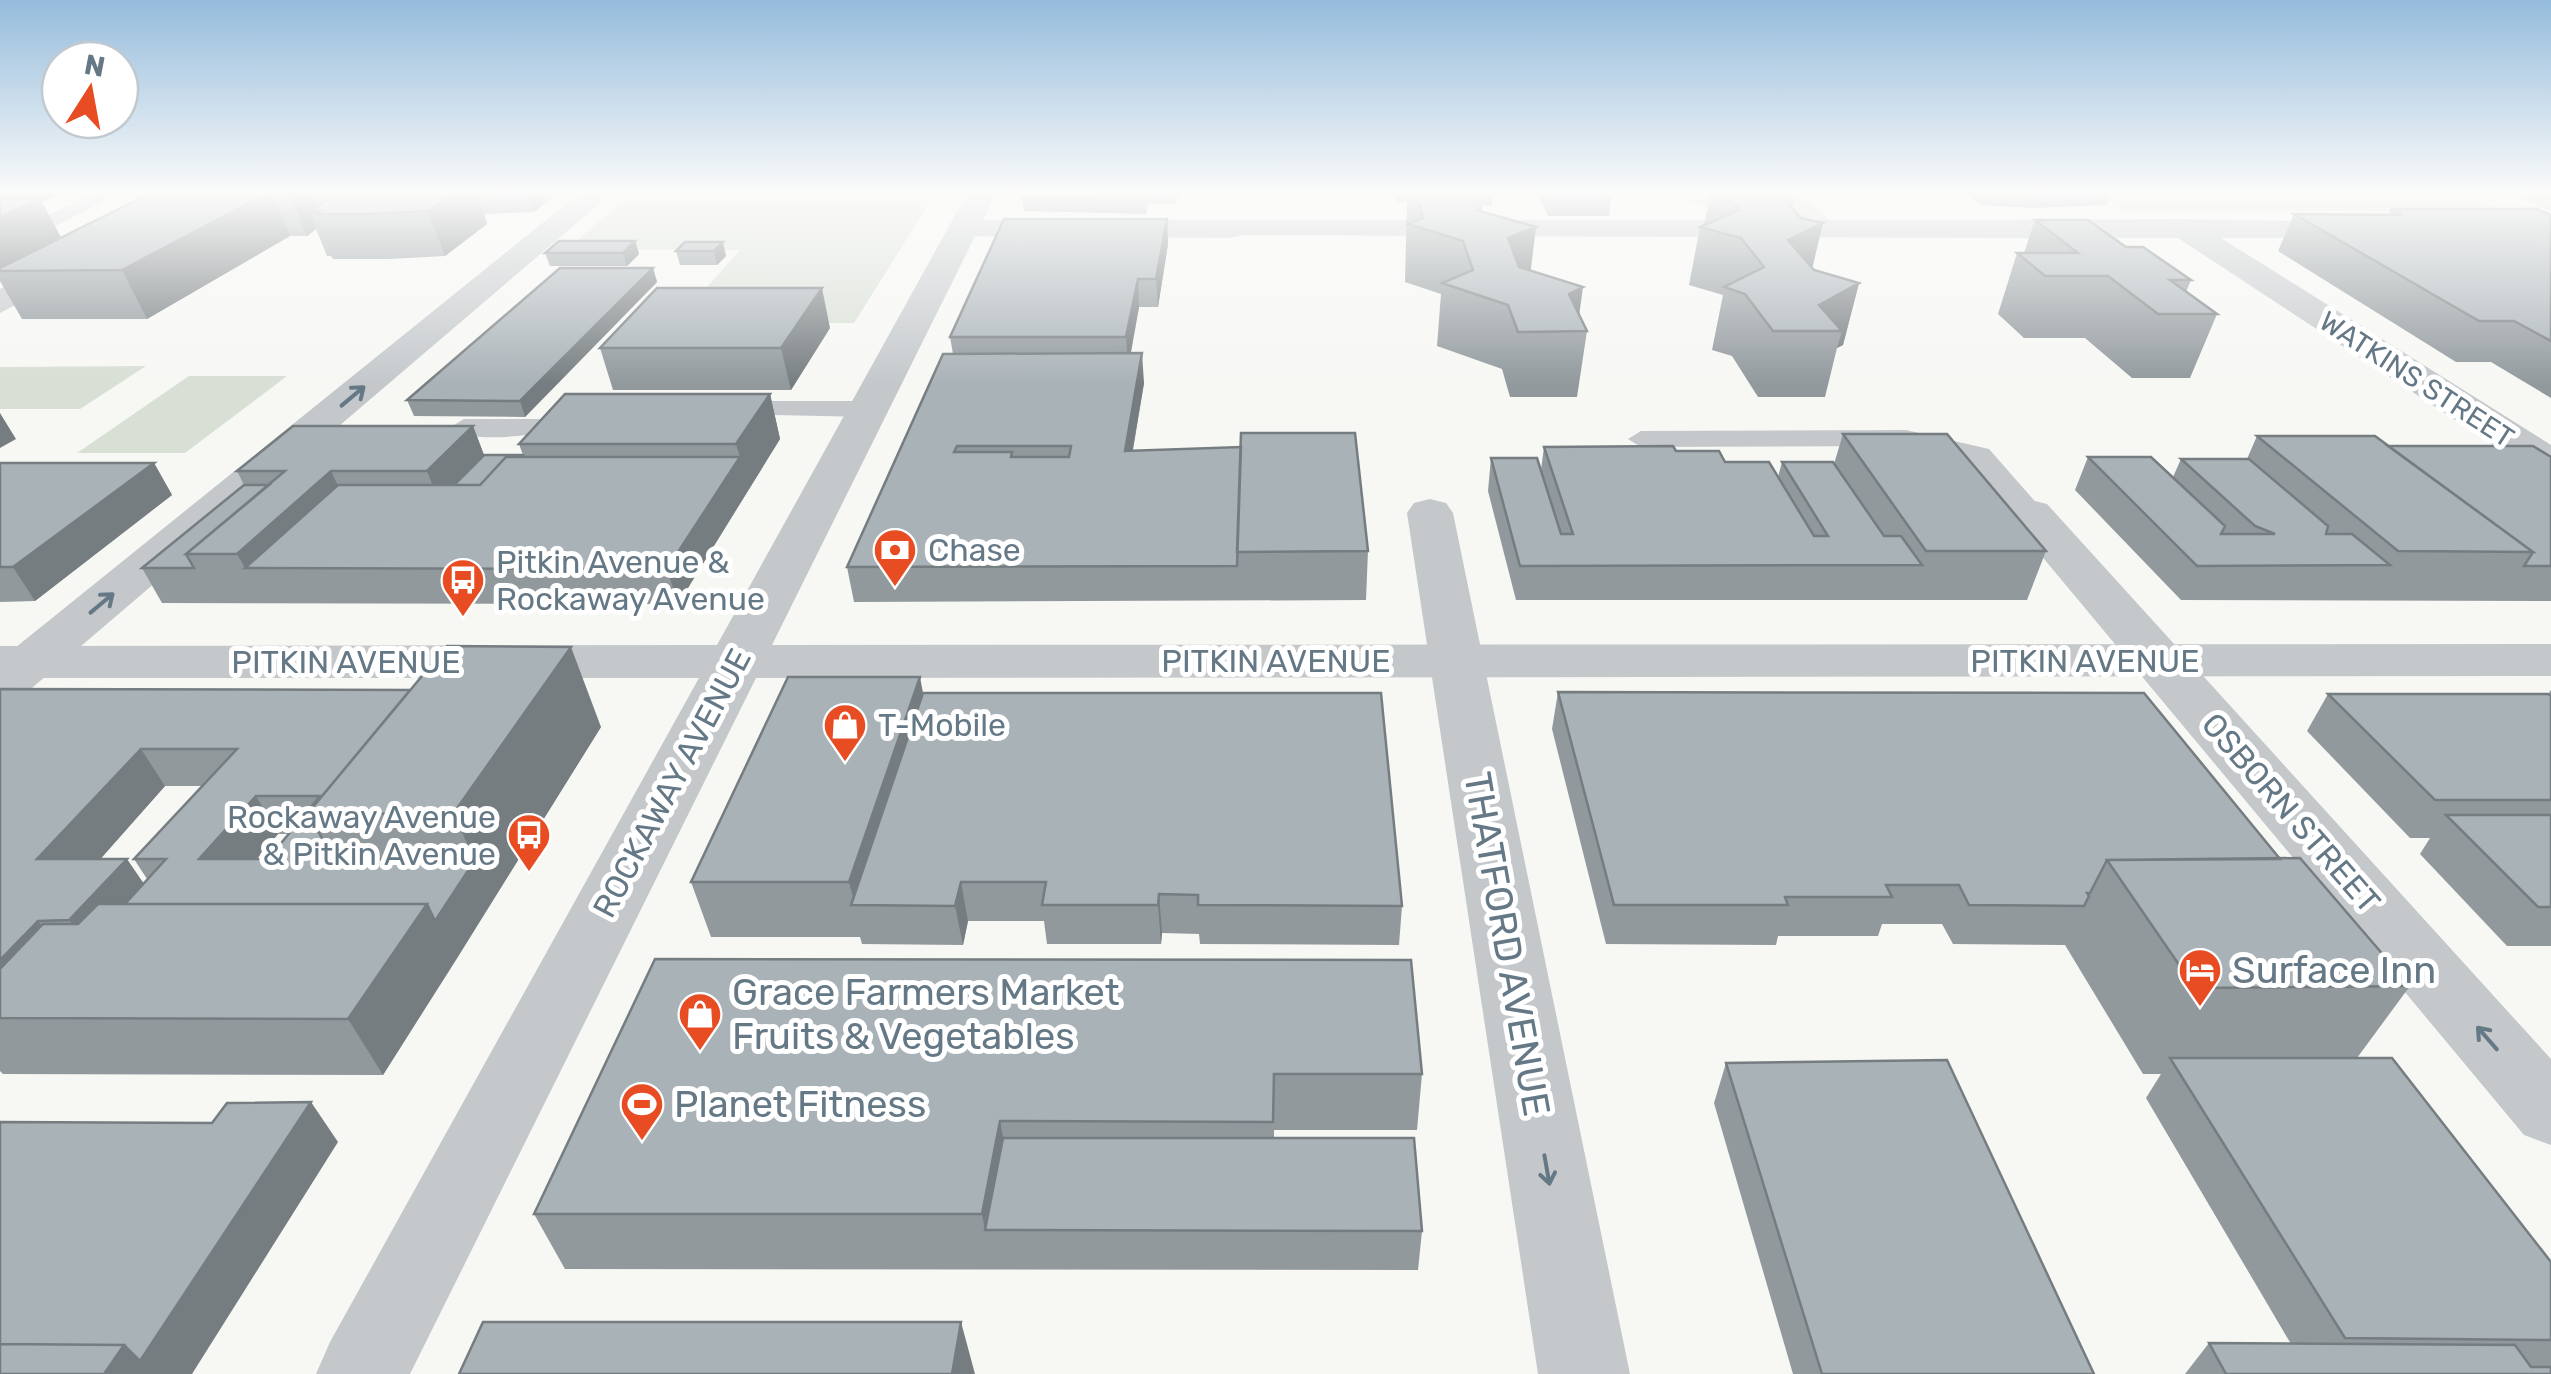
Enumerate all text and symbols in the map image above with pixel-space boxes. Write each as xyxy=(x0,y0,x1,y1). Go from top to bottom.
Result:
north arrow xyxy=(40,40,140,140)
text: N xyxy=(82,48,108,84)
street label: WATKINS STREET xyxy=(2314,304,2520,454)
one-way arrow xyxy=(339,385,365,407)
bank icon: Chase xyxy=(872,527,918,588)
place label: Chase xyxy=(928,531,1021,569)
place label: Pitkin Avenue & Rockaway Avenue xyxy=(496,543,765,618)
bus stop icon: Pitkin Avenue & Rockaway Avenue xyxy=(440,557,486,618)
one-way arrow xyxy=(89,592,115,614)
street label: ROCKAWAY AVENUE xyxy=(585,642,759,924)
street label: PITKIN AVENUE xyxy=(1161,642,1391,680)
street label: PITKIN AVENUE xyxy=(1970,642,2200,680)
street label: PITKIN AVENUE xyxy=(231,643,461,681)
shop icon: T-Mobile xyxy=(822,702,868,763)
street label: OSBORN STREET xyxy=(2194,705,2388,921)
place label: T-Mobile xyxy=(878,706,1006,744)
street label: THATFORD AVENUE xyxy=(1454,768,1560,1120)
place label: Rockaway Avenue & Pitkin Avenue xyxy=(227,798,496,873)
bus stop icon: Rockaway Avenue & Pitkin Avenue xyxy=(506,812,552,873)
hotel icon: Surface Inn xyxy=(2177,947,2223,1008)
place label: Surface Inn xyxy=(2232,947,2436,993)
place label: Grace Farmers Market Fruits & Vegetables xyxy=(732,969,1120,1059)
shop icon: Grace Farmers Market Fruits & Vegetables xyxy=(677,991,723,1052)
one-way arrow xyxy=(2477,1026,2499,1052)
sports icon: Planet Fitness xyxy=(619,1081,665,1142)
place label: Planet Fitness xyxy=(674,1081,926,1127)
one-way arrow xyxy=(1538,1153,1557,1186)

